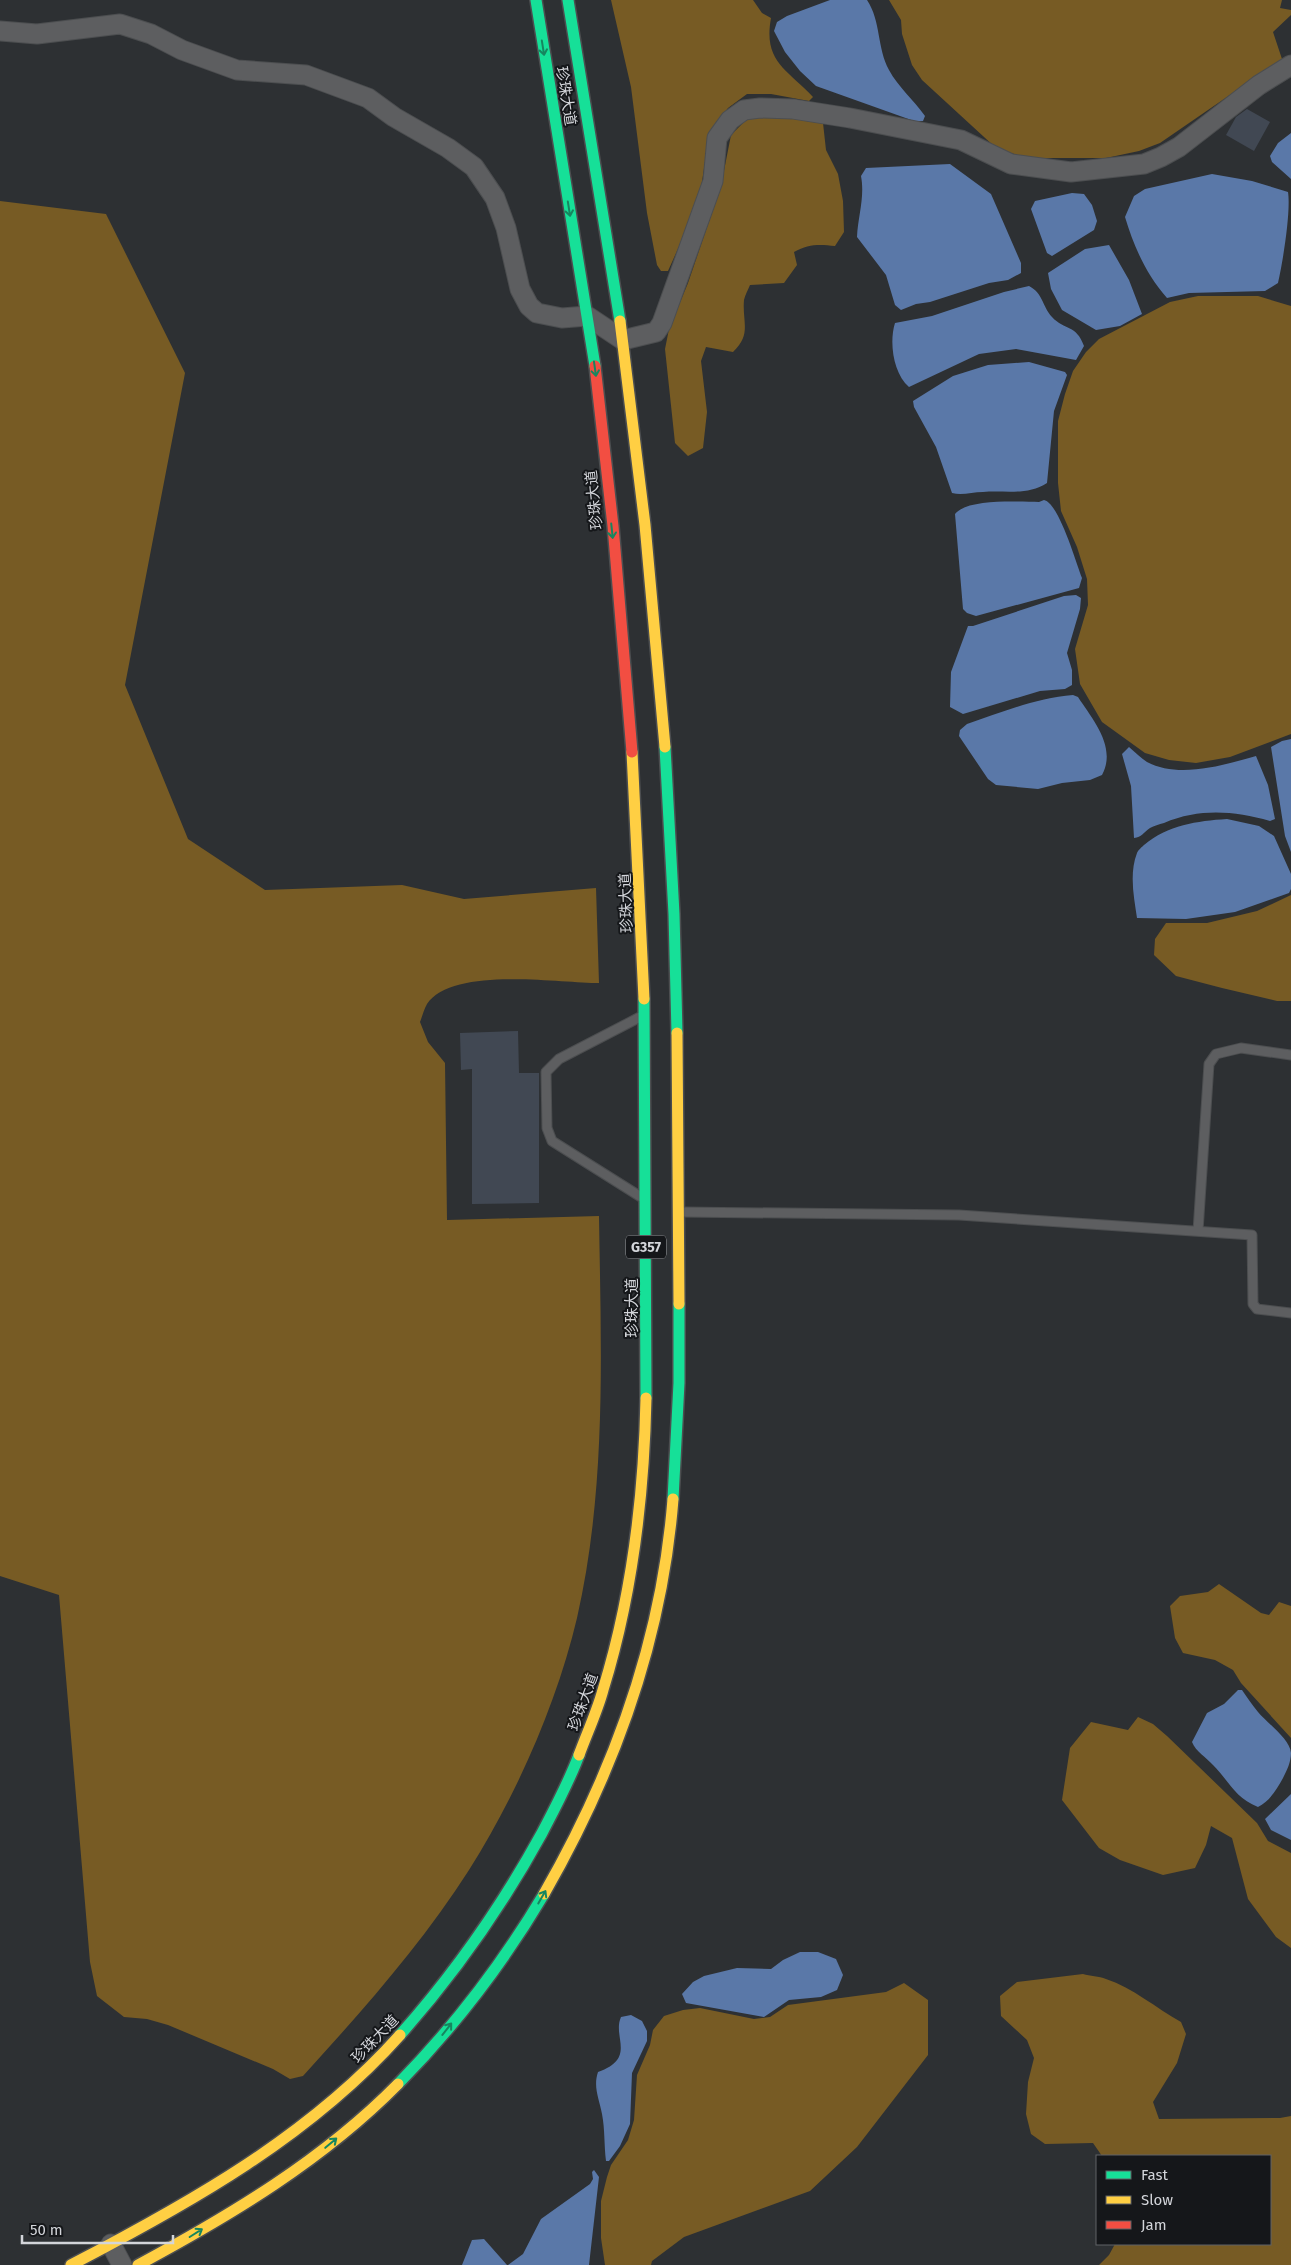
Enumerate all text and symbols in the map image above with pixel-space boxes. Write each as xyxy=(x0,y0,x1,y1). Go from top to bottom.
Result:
one-way arrow xyxy=(539,40,549,56)
street label: 珍珠大道 xyxy=(552,65,580,127)
one-way arrow xyxy=(565,200,575,216)
one-way arrow xyxy=(590,361,600,377)
street label: 珍珠大道 xyxy=(582,469,606,531)
one-way arrow xyxy=(607,522,617,538)
street label: 珍珠大道 xyxy=(616,873,636,933)
road number: G357 xyxy=(626,1236,666,1258)
street label: 珍珠大道 xyxy=(623,1278,641,1338)
street label: 珍珠大道 xyxy=(564,1671,602,1733)
one-way arrow xyxy=(537,1891,547,1905)
street label: 珍珠大道 xyxy=(348,2011,402,2067)
one-way arrow xyxy=(441,2023,452,2036)
one-way arrow xyxy=(324,2137,337,2148)
legend xyxy=(1096,2155,1271,2245)
text: Fast xyxy=(1141,2166,1168,2184)
text: Slow xyxy=(1141,2191,1173,2209)
scale bar xyxy=(22,2212,174,2244)
text: Jam xyxy=(1141,2216,1167,2234)
text: 50 m xyxy=(30,2221,63,2239)
one-way arrow xyxy=(189,2228,203,2238)

